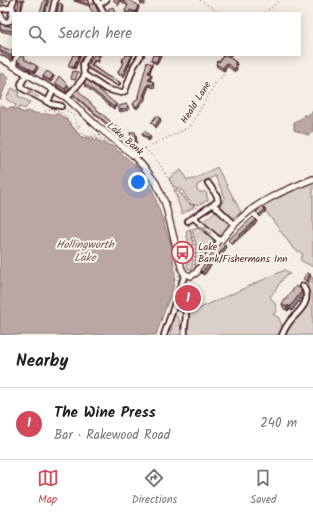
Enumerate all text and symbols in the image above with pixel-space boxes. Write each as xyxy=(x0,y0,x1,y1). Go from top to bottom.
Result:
search box xyxy=(12,12,301,56)
text: Search here xyxy=(58,22,132,46)
icon: search xyxy=(26,23,48,45)
street label: Heald Lane xyxy=(177,78,215,127)
one-way arrow xyxy=(27,90,39,98)
street label: Lake Bank xyxy=(103,118,148,160)
your location xyxy=(128,172,148,192)
one-way arrow xyxy=(201,226,212,234)
water label: Hollingworth Lake xyxy=(56,236,115,267)
bus stop icon: Lake Bank/Fishermans Inn xyxy=(169,239,195,265)
place label: Lake Bank/Fishermans Inn xyxy=(198,239,288,267)
pin: 1 xyxy=(175,283,201,313)
text: Nearby xyxy=(16,348,68,375)
text: The Wine Press xyxy=(54,401,156,425)
text: 1 xyxy=(27,413,31,434)
text: 240 m xyxy=(260,413,297,434)
text: Bar · Rakewood Road xyxy=(54,425,170,446)
tab: Map xyxy=(37,467,59,509)
tab: Directions xyxy=(132,467,177,509)
tab: Saved xyxy=(250,467,276,509)

